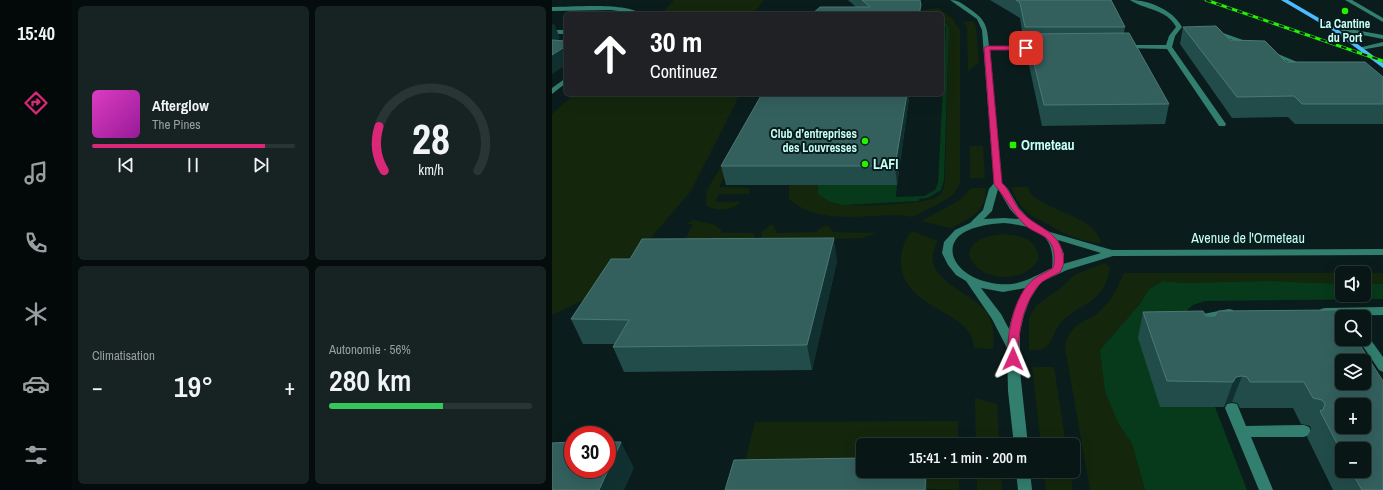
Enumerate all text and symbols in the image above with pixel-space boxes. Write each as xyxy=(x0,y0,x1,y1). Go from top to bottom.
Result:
marker: La Cantine du Port xyxy=(1340,6,1350,16)
place label: La Cantine du Port xyxy=(1320,16,1371,46)
text: 15:40 xyxy=(17,21,55,46)
text: 30 m xyxy=(650,23,702,61)
icon: ahead xyxy=(584,28,636,80)
pin xyxy=(1009,31,1043,65)
icon: arrive xyxy=(1015,37,1037,59)
text: Continuez xyxy=(650,59,717,84)
icon: directions xyxy=(22,89,50,117)
text: Afterglow xyxy=(152,95,209,116)
text: 28 xyxy=(412,111,449,167)
text: The Pines xyxy=(152,116,201,133)
place label: Club d’entreprises des Louvresses xyxy=(771,126,858,156)
marker: Club d’entreprises des Louvresses xyxy=(860,136,870,146)
place label: Ormeteau xyxy=(1021,136,1075,154)
marker: Ormeteau xyxy=(1008,140,1018,150)
icon: previous xyxy=(115,154,137,176)
icon: pause xyxy=(182,154,204,176)
icon: next xyxy=(250,154,272,176)
place label: LAFI xyxy=(873,155,899,173)
icon: music xyxy=(22,159,50,187)
marker: LAFI xyxy=(860,159,870,169)
text: km/h xyxy=(418,160,443,179)
icon: phone xyxy=(22,229,50,257)
street label: Avenue de l'Ormeteau xyxy=(1190,229,1305,247)
map controls xyxy=(1335,266,1371,478)
button: sound xyxy=(1335,266,1371,302)
icon: climate xyxy=(22,300,50,328)
button: search xyxy=(1335,310,1371,346)
position arrow xyxy=(992,338,1034,380)
text: Autonomie · 56% xyxy=(329,341,411,358)
text: Climatisation xyxy=(92,347,155,364)
button: layers xyxy=(1335,354,1371,390)
text: 280 km xyxy=(329,360,411,400)
text: 19° xyxy=(174,366,213,406)
icon: car xyxy=(22,370,50,398)
text: − xyxy=(92,372,103,402)
text: + xyxy=(284,372,295,402)
button: + xyxy=(1335,398,1371,434)
speed limit sign: 30 xyxy=(564,426,616,478)
icon: filters xyxy=(22,441,50,469)
button: − xyxy=(1335,442,1371,478)
text: 15:41 · 1 min · 200 m xyxy=(909,447,1027,468)

